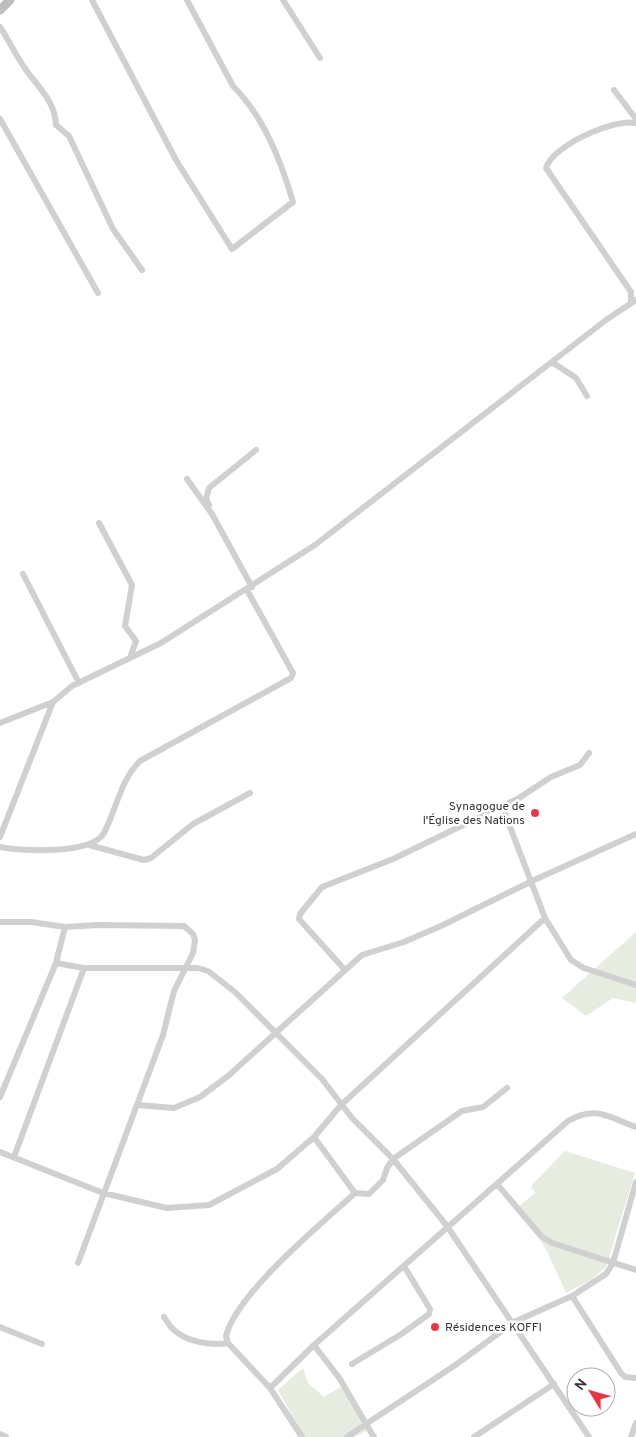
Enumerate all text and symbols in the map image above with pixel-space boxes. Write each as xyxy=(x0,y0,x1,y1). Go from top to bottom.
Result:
place label: Synagogue de l'Église des Nations xyxy=(423,799,525,829)
marker: Synagogue de l'Église des Nations xyxy=(529,807,541,819)
place label: Résidences KOFFI xyxy=(445,1320,542,1336)
marker: Résidences KOFFI xyxy=(429,1321,441,1333)
north arrow xyxy=(566,1367,616,1417)
text: N xyxy=(572,1376,592,1394)

